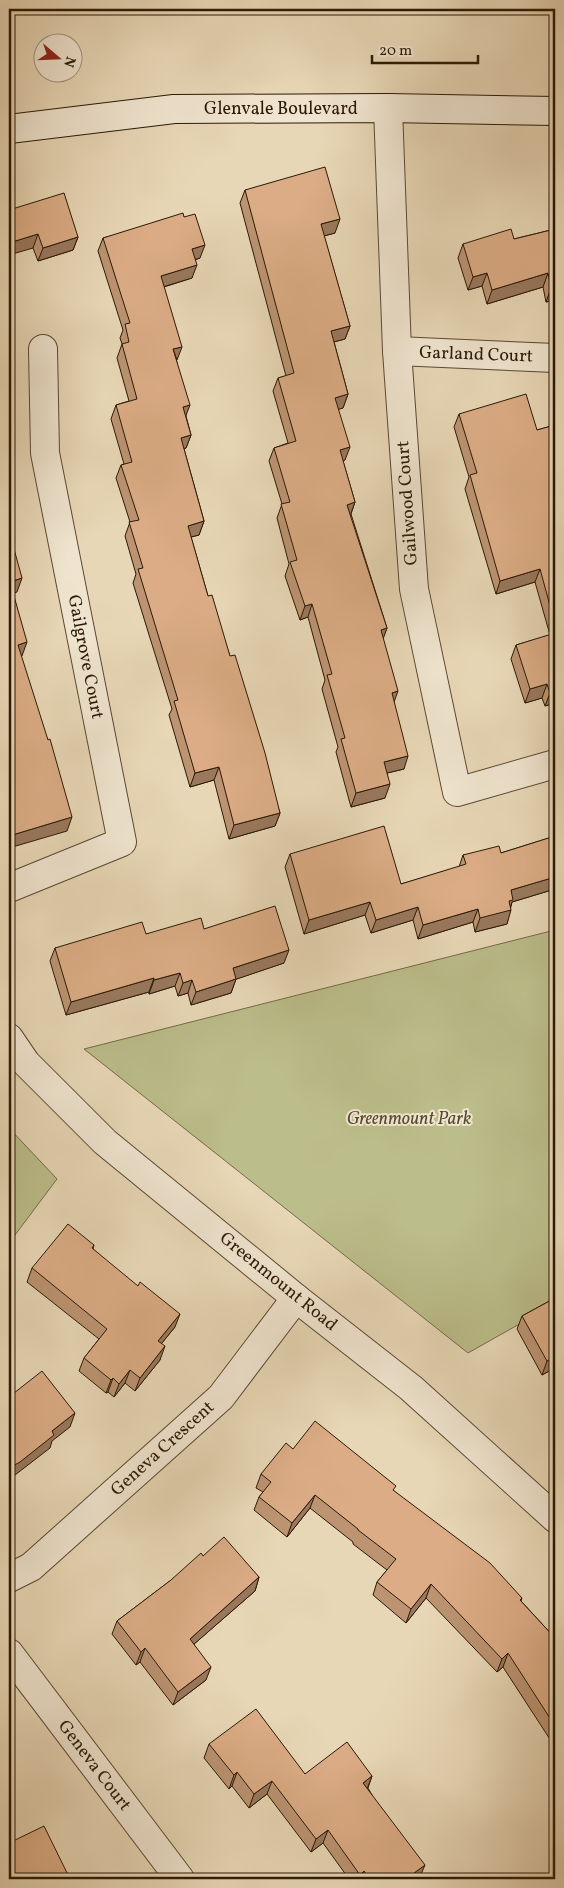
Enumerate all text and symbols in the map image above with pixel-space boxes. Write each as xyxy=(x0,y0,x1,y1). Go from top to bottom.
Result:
north arrow xyxy=(32,32,82,82)
scale bar xyxy=(372,32,478,64)
text: 20 m xyxy=(379,41,412,62)
text: N xyxy=(58,54,80,70)
street label: Glenvale Boulevard xyxy=(204,97,358,122)
street label: Garland Court xyxy=(419,341,533,369)
street label: Gailwood Court xyxy=(391,440,425,566)
street label: Gailgrove Court xyxy=(61,593,109,721)
park label: Greenmount Park xyxy=(347,1107,471,1132)
street label: Greenmount Road xyxy=(214,1227,342,1337)
street label: Geneva Crescent xyxy=(106,1396,220,1502)
street label: Geneva Court xyxy=(51,1715,137,1817)

